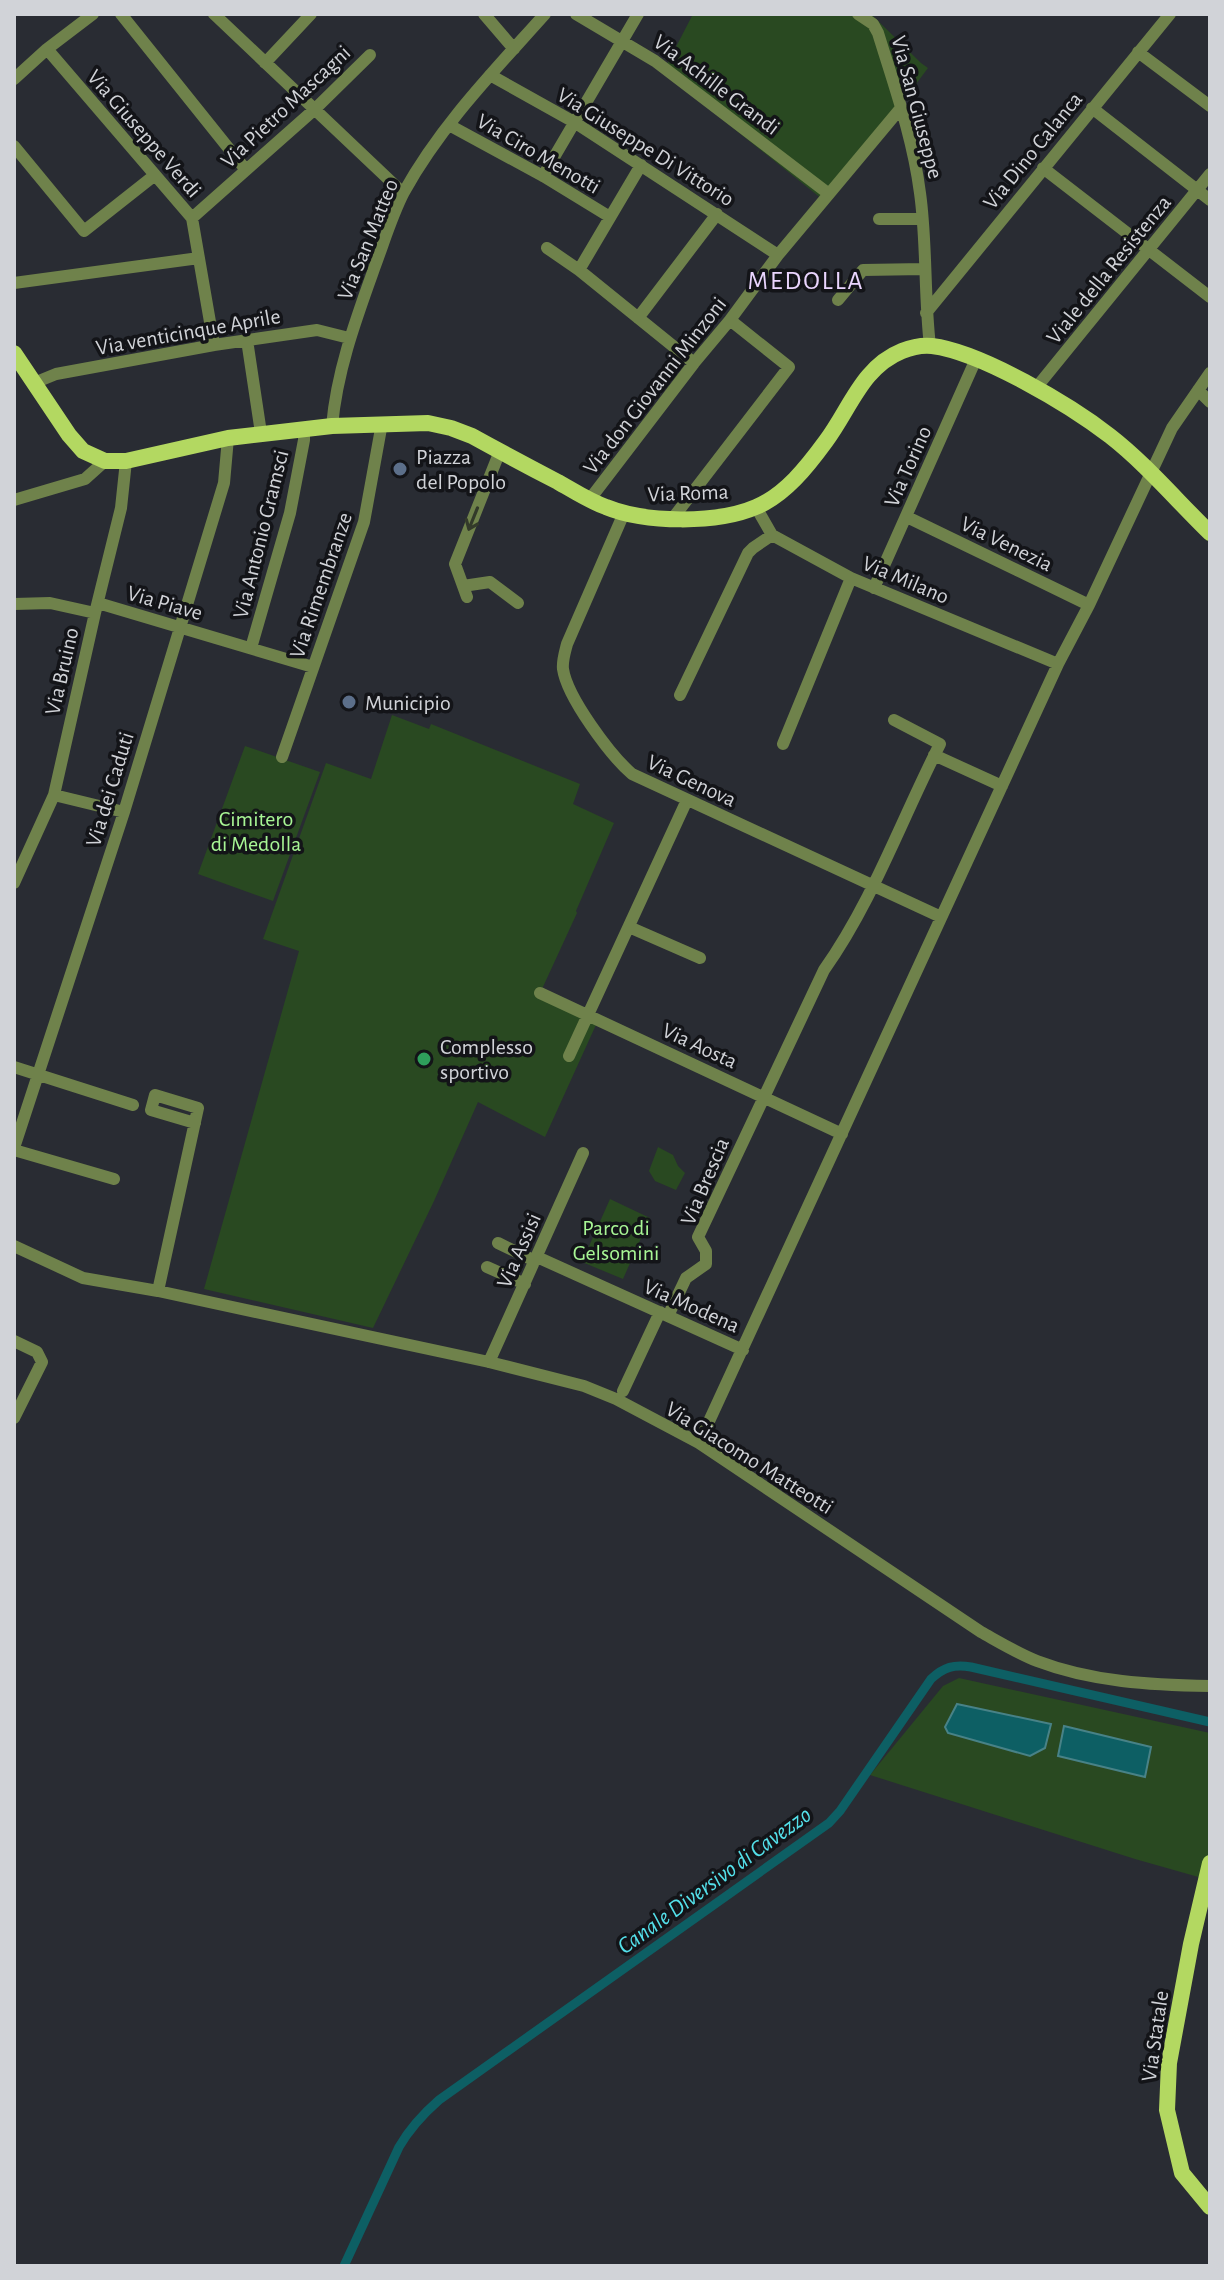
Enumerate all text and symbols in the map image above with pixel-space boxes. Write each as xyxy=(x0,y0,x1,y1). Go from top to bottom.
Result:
street label: Via Achille Grandi xyxy=(649,30,783,139)
street label: Via San Giuseppe xyxy=(887,33,947,181)
street label: Via Pietro Mascagni xyxy=(217,41,355,172)
street label: Via Giuseppe Verdi xyxy=(83,66,205,202)
street label: Via Giuseppe Di Vittorio xyxy=(553,83,738,210)
street label: Via Dino Calanca xyxy=(979,88,1087,213)
street label: Via Ciro Menotti xyxy=(473,110,604,198)
street label: Via San Matteo xyxy=(334,176,402,303)
street label: Viale della Resistenza xyxy=(1042,191,1175,348)
district label: MEDOLLA xyxy=(747,268,865,294)
street label: Via don Giovanni Minzoni xyxy=(579,293,731,478)
street label: Via venticinque Aprile xyxy=(94,305,282,359)
street label: Via Torino xyxy=(880,423,935,510)
place label: Piazza del Popolo xyxy=(416,446,506,493)
street label: Via Antonio Gramsci xyxy=(229,448,293,621)
marker: Piazza del Popolo xyxy=(391,460,409,478)
street label: Via Roma xyxy=(647,481,729,505)
one-way arrow xyxy=(464,506,479,531)
street label: Via Rimembranze xyxy=(286,510,356,661)
street label: Via Venezia xyxy=(957,512,1056,576)
street label: Via Milano xyxy=(859,552,952,608)
street label: Via Piave xyxy=(125,582,205,624)
street label: Via Bruino xyxy=(41,625,83,717)
place label: Municipio xyxy=(365,692,451,714)
marker: Municipio xyxy=(340,693,358,711)
street label: Via dei Caduti xyxy=(82,729,138,849)
street label: Via Genova xyxy=(644,751,739,811)
park label: Cimitero di Medolla xyxy=(211,808,301,855)
street label: Via Aosta xyxy=(659,1019,740,1073)
place label: Complesso sportivo xyxy=(440,1036,533,1083)
marker: Complesso sportivo xyxy=(415,1050,433,1068)
street label: Via Brescia xyxy=(677,1135,733,1228)
street label: Via Assisi xyxy=(493,1210,545,1291)
park label: Parco di Gelsomini xyxy=(573,1217,659,1264)
street label: Via Modena xyxy=(640,1275,743,1337)
street label: Via Giacomo Matteotti xyxy=(662,1397,837,1518)
water label: Canale Diversivo di Cavezzo xyxy=(613,1803,816,1959)
street label: Via Statale xyxy=(1138,1989,1172,2083)

